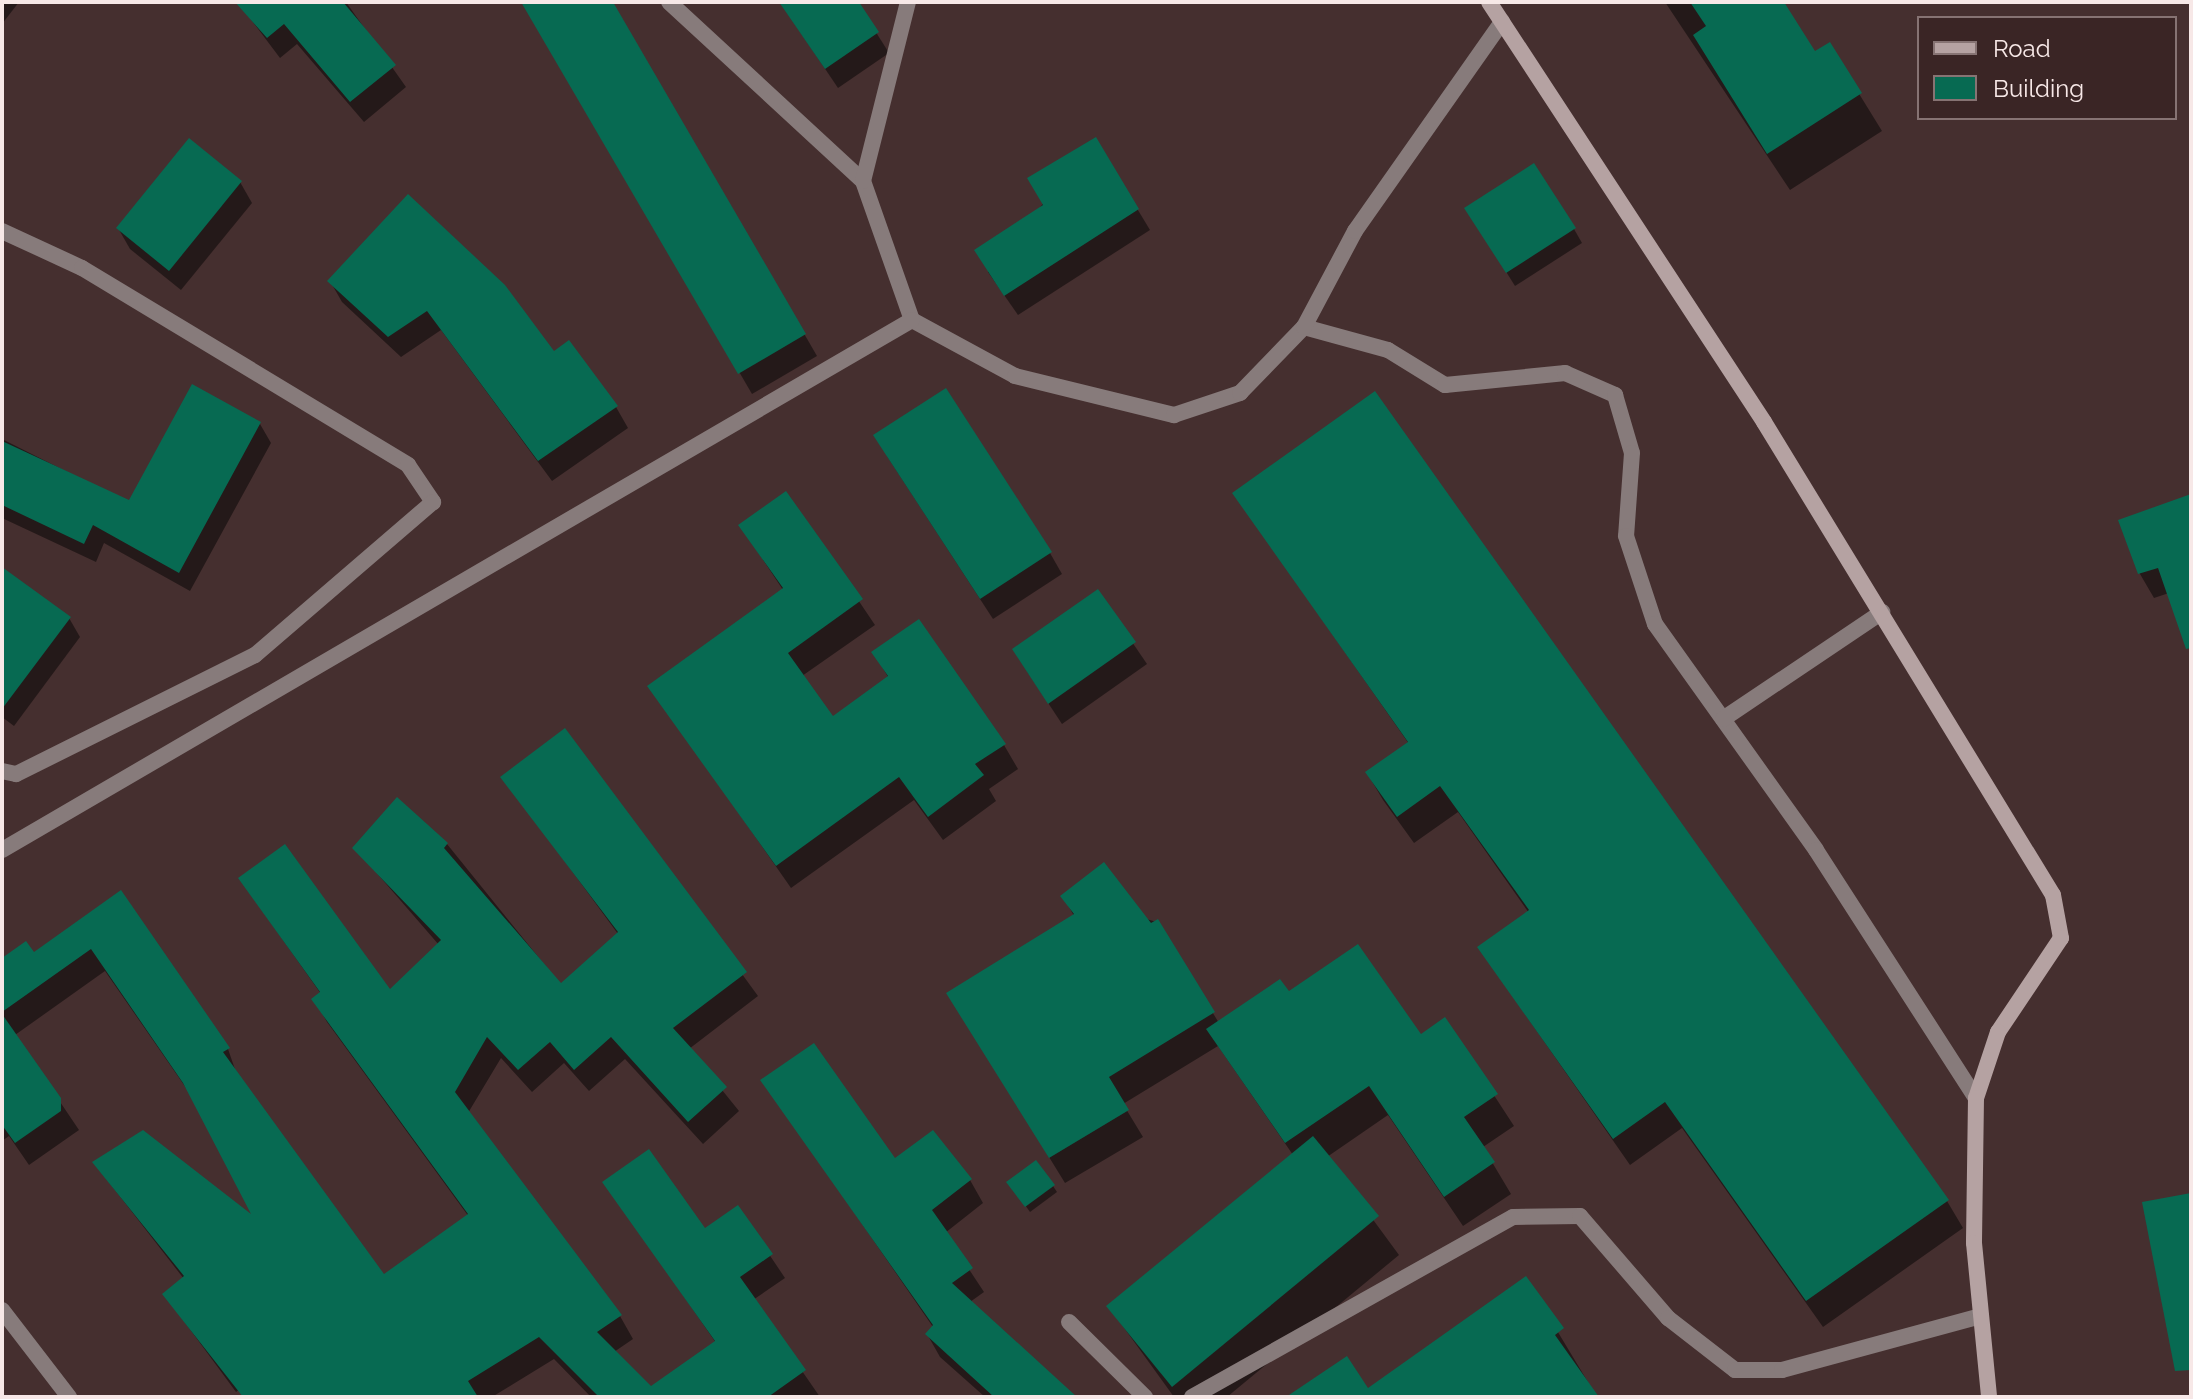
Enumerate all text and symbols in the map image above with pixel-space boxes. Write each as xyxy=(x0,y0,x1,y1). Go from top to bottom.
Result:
legend xyxy=(1917,16,2177,120)
text: Road xyxy=(1993,34,2051,63)
text: Building xyxy=(1993,74,2084,103)

